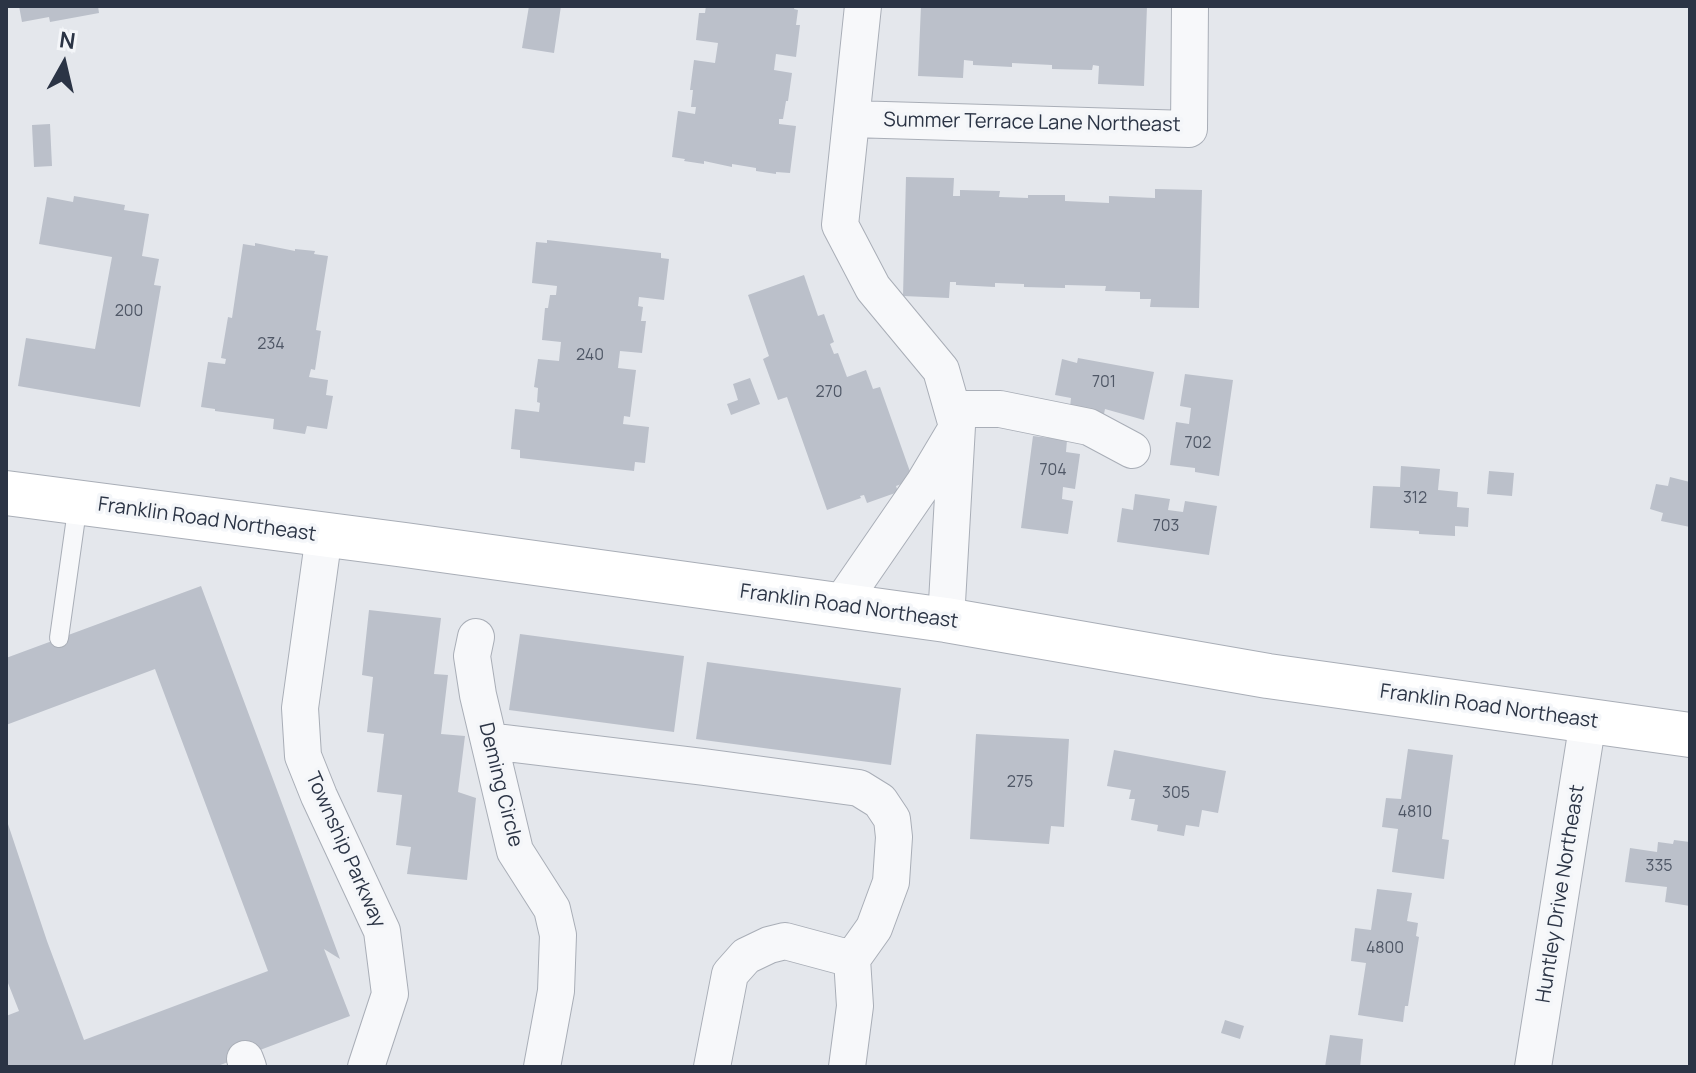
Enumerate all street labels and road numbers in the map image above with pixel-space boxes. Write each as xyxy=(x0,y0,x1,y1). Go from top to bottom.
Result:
street label: Summer Terrace Lane Northeast xyxy=(883,108,1181,138)
street label: Franklin Road Northeast xyxy=(96,493,318,547)
street label: Franklin Road Northeast xyxy=(738,580,960,634)
street label: Franklin Road Northeast xyxy=(1378,680,1600,734)
street label: Deming Circle xyxy=(473,720,527,850)
street label: Township Parkway xyxy=(300,769,390,931)
street label: Huntley Drive Northeast xyxy=(1532,783,1590,1005)

